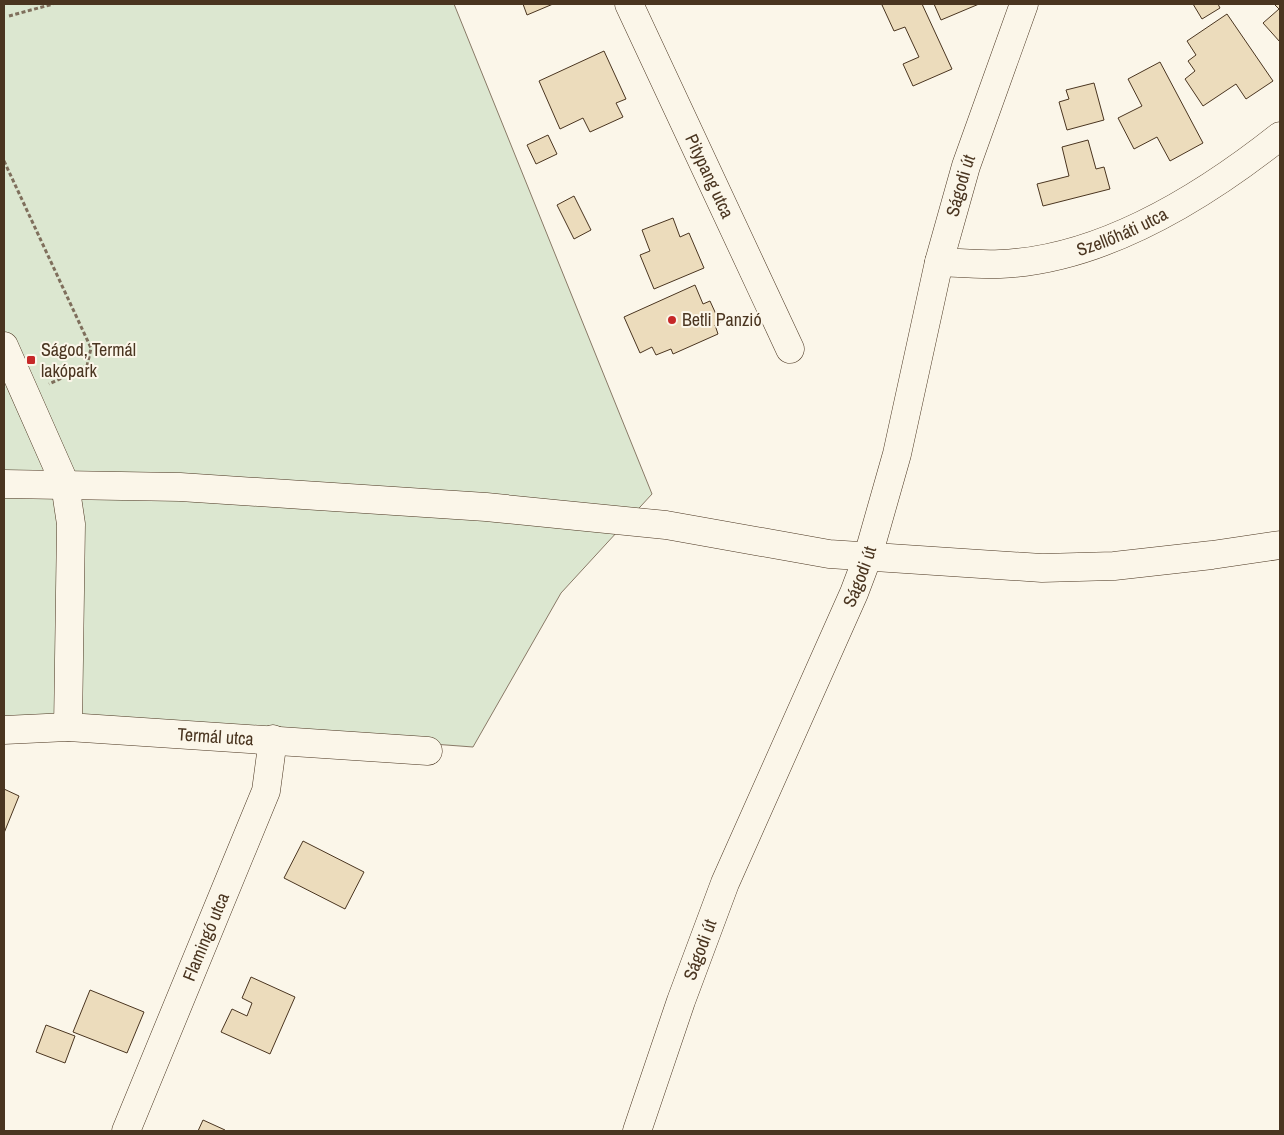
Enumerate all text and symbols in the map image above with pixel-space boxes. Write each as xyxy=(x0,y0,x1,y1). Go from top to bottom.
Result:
street label: Pitypang utca xyxy=(679,130,740,222)
street label: Ságodi út xyxy=(939,151,981,219)
street label: Szellőháti utca xyxy=(1073,201,1172,262)
place label: Betli Panzió xyxy=(682,307,762,332)
marker: Betli Panzió xyxy=(666,314,678,326)
place label: Ságod, Termál lakópark xyxy=(41,337,136,383)
marker: Ságod, Termál lakópark xyxy=(25,354,37,366)
street label: Ságodi út xyxy=(836,543,882,611)
street label: Termál utca xyxy=(177,721,255,751)
street label: Flamingó utca xyxy=(176,889,235,985)
street label: Ságodi út xyxy=(677,916,722,984)

